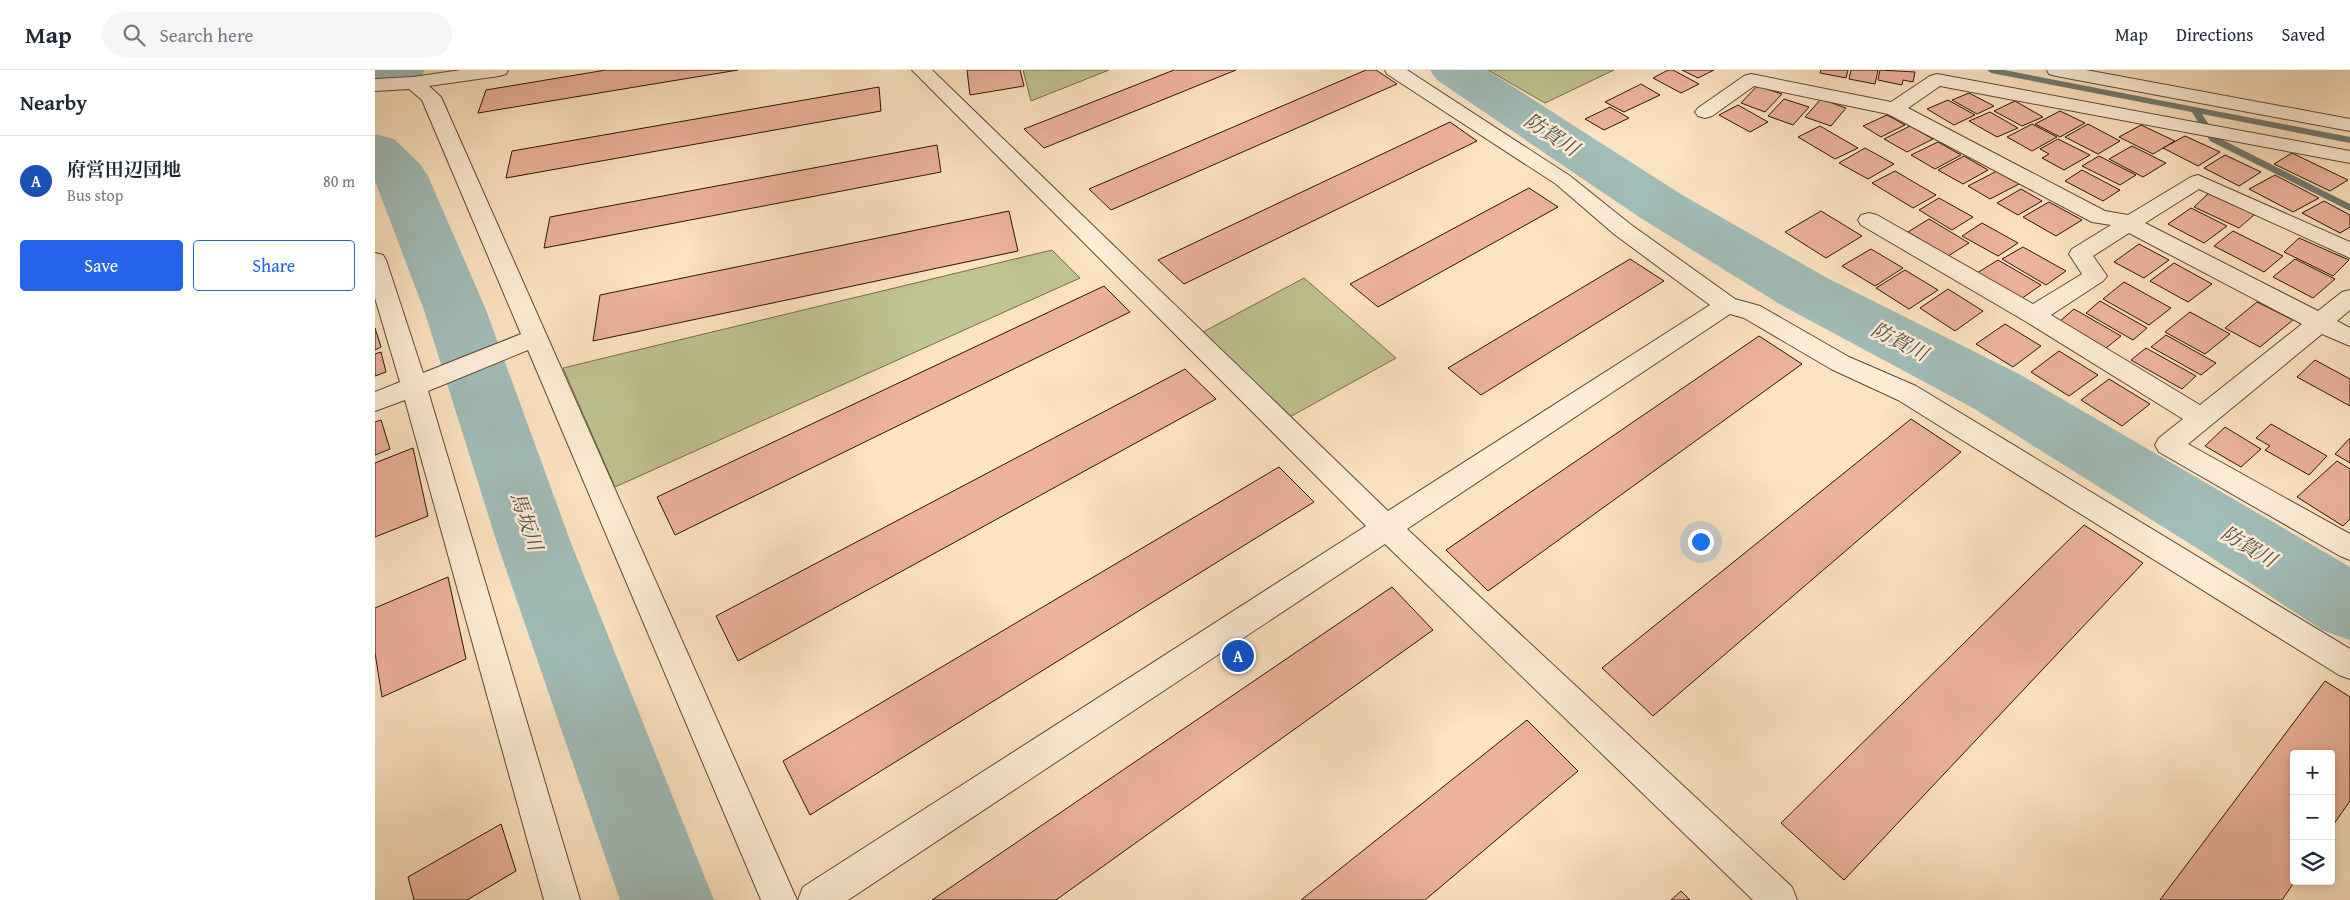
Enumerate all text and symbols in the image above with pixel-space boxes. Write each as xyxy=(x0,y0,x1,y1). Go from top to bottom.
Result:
search box xyxy=(102,12,452,57)
text: Map xyxy=(25,17,72,52)
icon: search xyxy=(120,21,148,49)
text: Search here xyxy=(160,21,253,49)
text: Map xyxy=(2115,21,2148,48)
text: Directions xyxy=(2176,21,2253,48)
text: Saved xyxy=(2281,21,2325,48)
text: Nearby xyxy=(20,87,87,118)
water label: 防賀川 xyxy=(1519,106,1587,164)
text: 府営田辺団地 xyxy=(67,155,181,183)
text: A xyxy=(31,169,41,193)
text: 80 m xyxy=(323,169,355,193)
text: Bus stop xyxy=(67,183,123,207)
button: Save xyxy=(20,240,183,291)
button: Share xyxy=(193,240,355,291)
water label: 防賀川 xyxy=(1867,314,1935,368)
water label: 馬坂川 xyxy=(504,488,551,556)
water label: 防賀川 xyxy=(2216,518,2284,575)
your location xyxy=(1688,529,1714,555)
pin: A xyxy=(1222,637,1254,675)
map controls xyxy=(2290,750,2335,885)
button: + xyxy=(2290,750,2335,795)
button: − xyxy=(2290,795,2335,840)
button: layers xyxy=(2290,840,2335,885)

